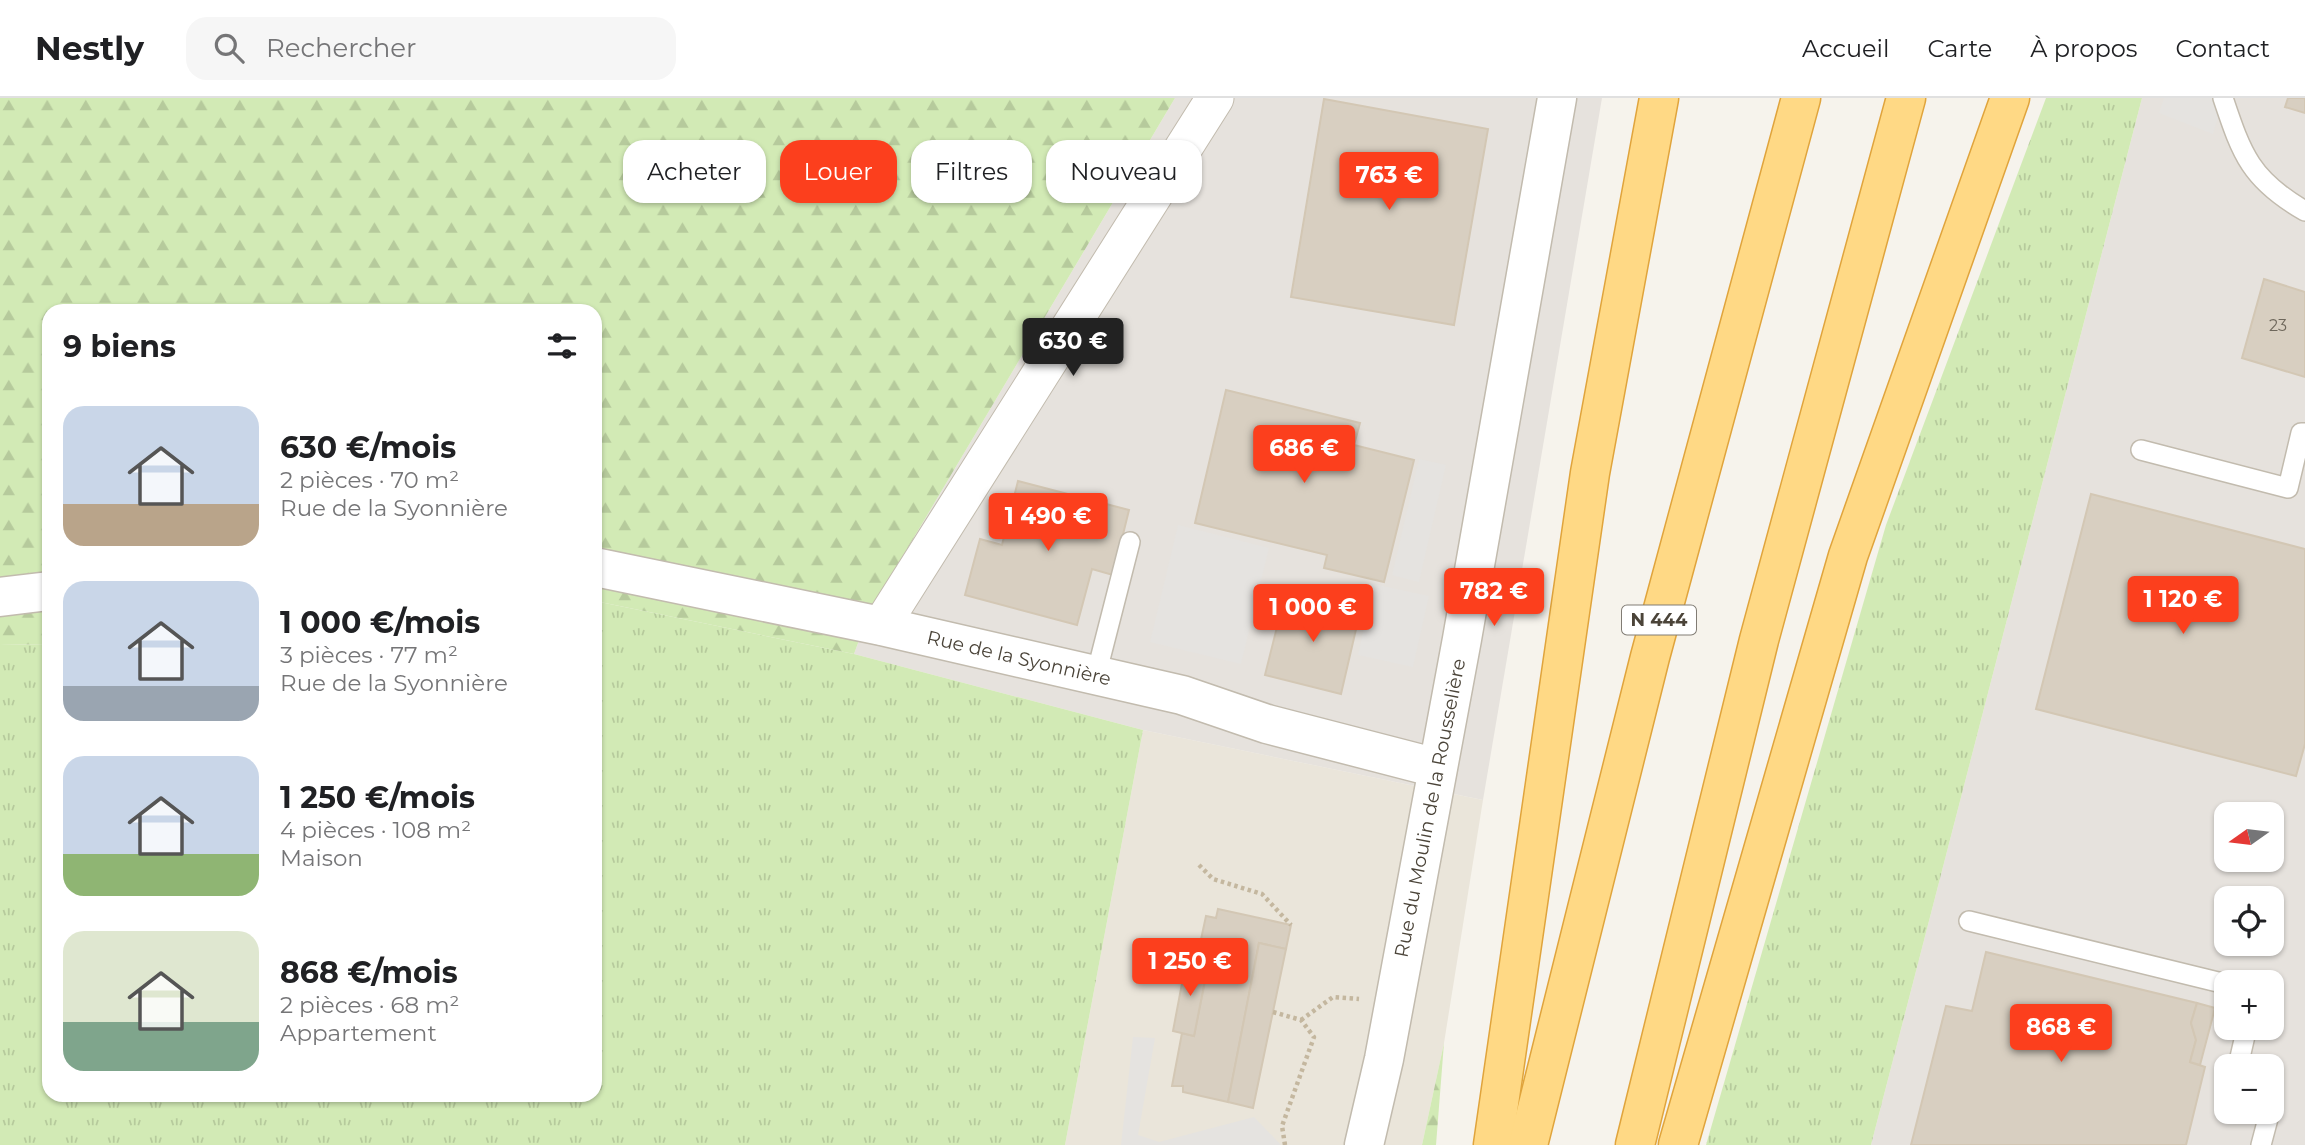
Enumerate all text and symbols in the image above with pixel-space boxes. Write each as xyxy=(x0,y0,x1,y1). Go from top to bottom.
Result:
search box xyxy=(186,17,676,80)
text: Nestly xyxy=(35,28,144,68)
icon: search xyxy=(210,29,248,67)
text: Rechercher xyxy=(266,32,417,64)
text: Accueil xyxy=(1802,34,1889,63)
text: Carte xyxy=(1927,34,1992,63)
text: À propos xyxy=(2030,34,2137,63)
text: Contact xyxy=(2175,34,2270,63)
chip: Acheter xyxy=(623,140,766,203)
chip: Louer xyxy=(780,140,897,203)
chip: Filtres xyxy=(911,140,1032,203)
chip: Nouveau xyxy=(1046,140,1202,203)
pin: 763 € xyxy=(1340,152,1438,212)
text: 763 € xyxy=(1355,161,1423,189)
house number: 23 xyxy=(2269,316,2287,335)
pin: 630 € xyxy=(1024,318,1122,378)
icon: filters xyxy=(543,327,581,365)
text: 630 € xyxy=(1038,327,1108,355)
text: 9 biens xyxy=(63,328,176,365)
pin: 686 € xyxy=(1255,426,1353,485)
text: 630 €/mois xyxy=(280,429,456,466)
icon: home xyxy=(119,434,203,518)
text: 686 € xyxy=(1269,434,1339,462)
text: 2 pièces · 70 m² xyxy=(280,466,459,494)
text: Rue de la Syonnière xyxy=(280,494,508,522)
pin: 1 490 € xyxy=(983,494,1113,553)
text: 1 490 € xyxy=(1005,502,1091,530)
pin: 782 € xyxy=(1445,568,1543,628)
pin: 1 120 € xyxy=(2118,576,2248,636)
text: 782 € xyxy=(1460,577,1528,605)
pin: 1 000 € xyxy=(1248,584,1378,644)
text: 1 120 € xyxy=(2144,585,2222,613)
text: 1 000 € xyxy=(1269,593,1357,621)
text: 1 000 €/mois xyxy=(280,604,480,641)
road number: N 444 xyxy=(1622,606,1696,634)
icon: home xyxy=(119,609,203,693)
street label: Rue de la Syonnière xyxy=(925,626,1113,690)
text: 3 pièces · 77 m² xyxy=(280,641,458,669)
street label: Rue du Moulin de la Rousselière xyxy=(1390,657,1470,959)
text: Rue de la Syonnière xyxy=(280,669,508,697)
text: 1 250 €/mois xyxy=(280,779,475,816)
icon: home xyxy=(119,784,203,868)
north arrow xyxy=(2214,802,2284,872)
map controls xyxy=(2214,802,2284,1124)
text: 4 pièces · 108 m² xyxy=(280,816,471,844)
text: Maison xyxy=(280,844,363,872)
button: locate xyxy=(2214,886,2284,956)
pin: 1 250 € xyxy=(1125,939,1255,998)
text: 1 250 € xyxy=(1148,947,1232,975)
text: 868 €/mois xyxy=(280,954,458,991)
icon: home xyxy=(119,959,203,1043)
button: + xyxy=(2214,970,2284,1040)
text: 2 pièces · 68 m² xyxy=(280,991,459,1019)
pin: 868 € xyxy=(2012,1004,2110,1064)
text: 868 € xyxy=(2026,1013,2096,1041)
text: Appartement xyxy=(280,1019,437,1047)
button: − xyxy=(2214,1054,2284,1124)

